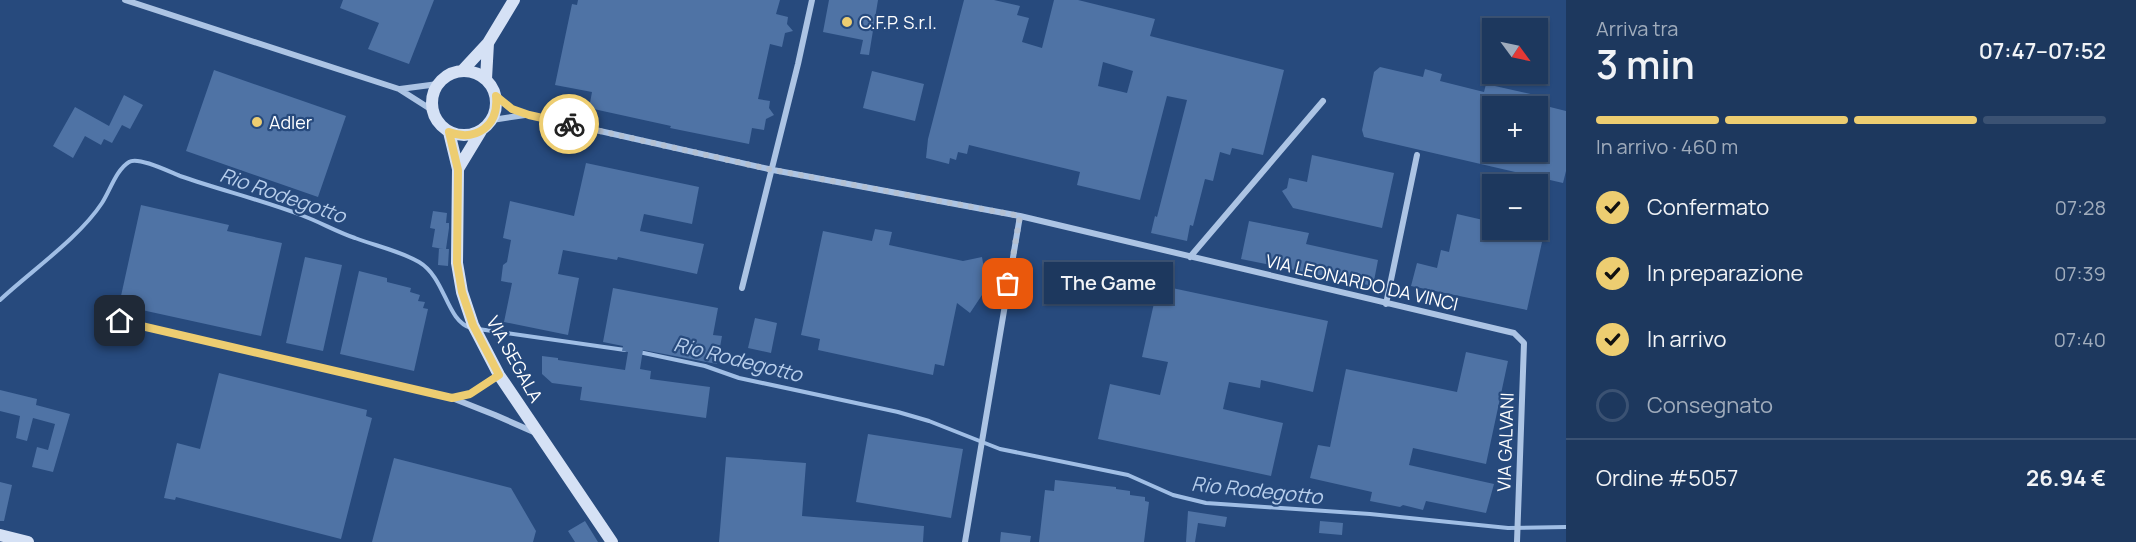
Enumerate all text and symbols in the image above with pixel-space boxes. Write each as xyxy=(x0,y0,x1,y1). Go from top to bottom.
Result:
place label: C.F.P. S.r.l. xyxy=(859,10,937,34)
marker: C.F.P. S.r.l. xyxy=(840,15,854,29)
text: Arriva tra xyxy=(1596,15,1678,42)
north arrow xyxy=(1482,18,1548,84)
map controls xyxy=(1482,18,1548,240)
text: 07:47–07:52 xyxy=(1979,36,2106,66)
text: 3 min xyxy=(1596,37,1695,91)
courier xyxy=(539,94,599,154)
button: + xyxy=(1482,96,1548,162)
icon: bike xyxy=(553,108,586,141)
place label: Adler xyxy=(269,110,313,134)
marker: Adler xyxy=(250,115,264,129)
text: In arrivo · 460 m xyxy=(1596,133,1738,160)
water label: Rio Rodegotto xyxy=(216,161,351,230)
button: − xyxy=(1482,174,1548,240)
icon: check xyxy=(1596,191,1629,224)
text: Confermato xyxy=(1647,192,1769,222)
text: 07:28 xyxy=(2055,194,2106,221)
street label: VIA LEONARDO DA VINCI xyxy=(1263,248,1461,316)
icon: check xyxy=(1596,257,1629,290)
pin xyxy=(982,258,1033,309)
text: In preparazione xyxy=(1647,258,1803,288)
text: 07:39 xyxy=(2054,260,2106,287)
callout: The Game xyxy=(1044,263,1173,305)
icon: bag xyxy=(991,267,1024,300)
text: The Game xyxy=(1061,269,1156,296)
pin xyxy=(94,295,145,346)
icon: home xyxy=(103,304,136,337)
street label: VIA SEGALA xyxy=(481,312,549,407)
icon: check xyxy=(1596,323,1629,356)
text: In arrivo xyxy=(1647,324,1727,354)
text: 07:40 xyxy=(2054,326,2106,353)
water label: Rio Rodegotto xyxy=(671,330,806,388)
text: Consegnato xyxy=(1647,390,1773,420)
street label: VIA GALVANI xyxy=(1491,392,1519,492)
text: Ordine #5057 xyxy=(1596,463,1738,493)
text: 26.94 € xyxy=(2026,463,2106,493)
water label: Rio Rodegotto xyxy=(1190,470,1325,510)

